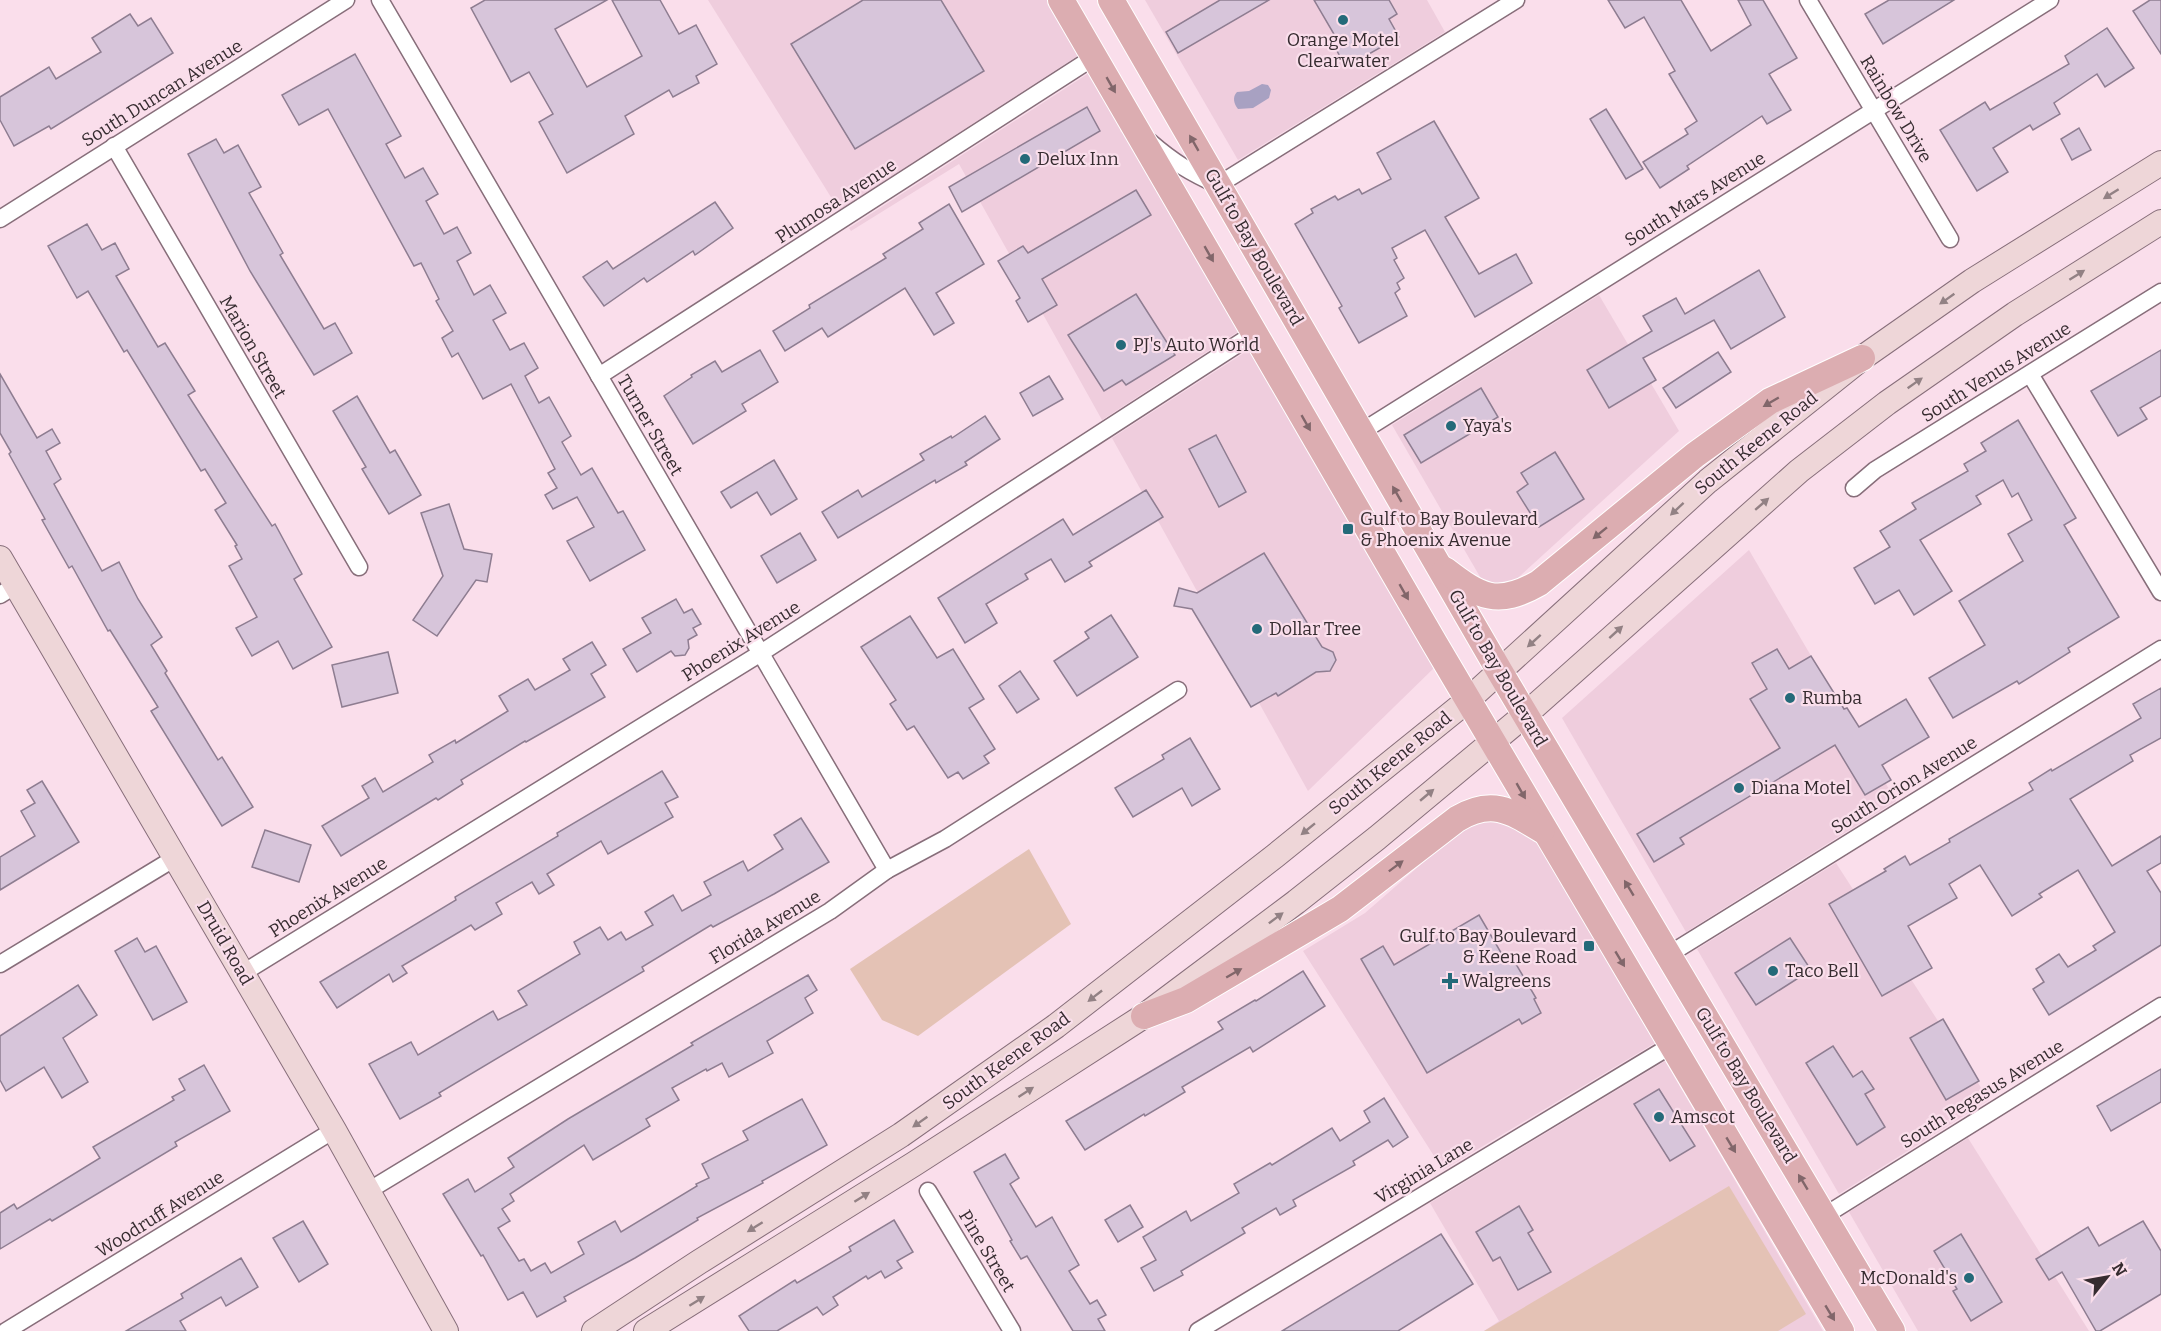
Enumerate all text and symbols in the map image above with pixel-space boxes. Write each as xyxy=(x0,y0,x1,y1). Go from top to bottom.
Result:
marker: Orange Motel Clearwater xyxy=(1336,13,1350,27)
place label: Orange Motel Clearwater xyxy=(1287,29,1399,72)
street label: South Duncan Avenue xyxy=(78,35,246,151)
street label: Rainbow Drive xyxy=(1855,51,1937,167)
one-way arrow xyxy=(1105,77,1115,94)
one-way arrow xyxy=(1189,135,1199,152)
street label: South Mars Avenue xyxy=(1620,147,1770,251)
place label: Delux Inn xyxy=(1037,148,1119,170)
marker: Delux Inn xyxy=(1018,152,1032,166)
street label: Plumosa Avenue xyxy=(771,154,901,248)
street label: Gulf to Bay Boulevard xyxy=(1200,164,1308,330)
one-way arrow xyxy=(2103,189,2119,200)
one-way arrow xyxy=(1204,246,1214,263)
one-way arrow xyxy=(2069,269,2085,280)
street label: Marion Street xyxy=(215,292,291,403)
one-way arrow xyxy=(1939,293,1955,305)
street label: South Venus Avenue xyxy=(1917,317,2075,427)
place label: PJ's Auto World xyxy=(1133,334,1260,356)
marker: PJ's Auto World xyxy=(1114,338,1128,352)
street label: Turner Street xyxy=(612,371,688,480)
one-way arrow xyxy=(1907,377,1923,389)
street label: South Keene Road xyxy=(1690,386,1822,499)
one-way arrow xyxy=(1763,396,1779,407)
one-way arrow xyxy=(1301,415,1311,432)
place label: Yaya's xyxy=(1463,415,1512,437)
marker: Yaya's xyxy=(1444,419,1458,433)
one-way arrow xyxy=(1392,485,1402,502)
one-way arrow xyxy=(1754,497,1770,510)
one-way arrow xyxy=(1670,502,1685,515)
place label: Gulf to Bay Boulevard & Phoenix Avenue xyxy=(1360,508,1538,551)
marker: Gulf to Bay Boulevard & Phoenix Avenue xyxy=(1341,522,1355,536)
one-way arrow xyxy=(1592,526,1608,539)
one-way arrow xyxy=(1399,583,1409,600)
street label: Gulf to Bay Boulevard xyxy=(1444,585,1552,751)
street label: Phoenix Avenue xyxy=(678,596,804,686)
place label: Dollar Tree xyxy=(1269,618,1361,640)
marker: Dollar Tree xyxy=(1250,622,1264,636)
one-way arrow xyxy=(1608,626,1623,639)
one-way arrow xyxy=(1526,634,1541,648)
place label: Rumba xyxy=(1802,687,1862,709)
marker: Rumba xyxy=(1783,691,1797,705)
street label: South Keene Road xyxy=(1324,706,1456,819)
street label: South Orion Avenue xyxy=(1827,731,1981,839)
place label: Diana Motel xyxy=(1751,777,1851,799)
marker: Diana Motel xyxy=(1732,781,1746,795)
one-way arrow xyxy=(1516,783,1527,799)
one-way arrow xyxy=(1419,789,1435,802)
one-way arrow xyxy=(1300,823,1316,836)
street label: Phoenix Avenue xyxy=(265,852,391,942)
one-way arrow xyxy=(1389,860,1404,872)
one-way arrow xyxy=(1623,880,1634,896)
street label: Florida Avenue xyxy=(705,885,825,969)
street label: Druid Road xyxy=(192,897,258,989)
one-way arrow xyxy=(1267,912,1283,924)
place label: Gulf to Bay Boulevard & Keene Road xyxy=(1399,925,1577,968)
marker: Gulf to Bay Boulevard & Keene Road xyxy=(1582,939,1596,953)
one-way arrow xyxy=(1615,951,1626,967)
place label: Taco Bell xyxy=(1785,960,1859,982)
marker: Taco Bell xyxy=(1766,964,1780,978)
one-way arrow xyxy=(1226,967,1242,978)
place label: Walgreens xyxy=(1462,970,1551,992)
marker: Walgreens xyxy=(1443,974,1457,988)
one-way arrow xyxy=(1087,989,1103,1002)
street label: Gulf to Bay Boulevard xyxy=(1691,1003,1801,1167)
street label: South Keene Road xyxy=(938,1007,1074,1115)
street label: South Pegasus Avenue xyxy=(1896,1035,2068,1153)
one-way arrow xyxy=(1018,1087,1034,1098)
place label: Amscot xyxy=(1671,1106,1735,1128)
marker: Amscot xyxy=(1652,1110,1666,1124)
one-way arrow xyxy=(912,1116,928,1128)
street label: Virginia Lane xyxy=(1371,1133,1477,1209)
one-way arrow xyxy=(1725,1137,1736,1153)
street label: Woodruff Avenue xyxy=(92,1166,228,1262)
one-way arrow xyxy=(1798,1174,1809,1190)
one-way arrow xyxy=(853,1191,869,1203)
street label: Pine Street xyxy=(954,1206,1020,1296)
one-way arrow xyxy=(747,1221,763,1232)
north arrow xyxy=(2077,1247,2137,1307)
text: N xyxy=(2108,1259,2131,1280)
place label: McDonald's xyxy=(1860,1267,1957,1289)
marker: McDonald's xyxy=(1962,1271,1976,1285)
one-way arrow xyxy=(688,1295,704,1307)
one-way arrow xyxy=(1825,1305,1836,1321)

